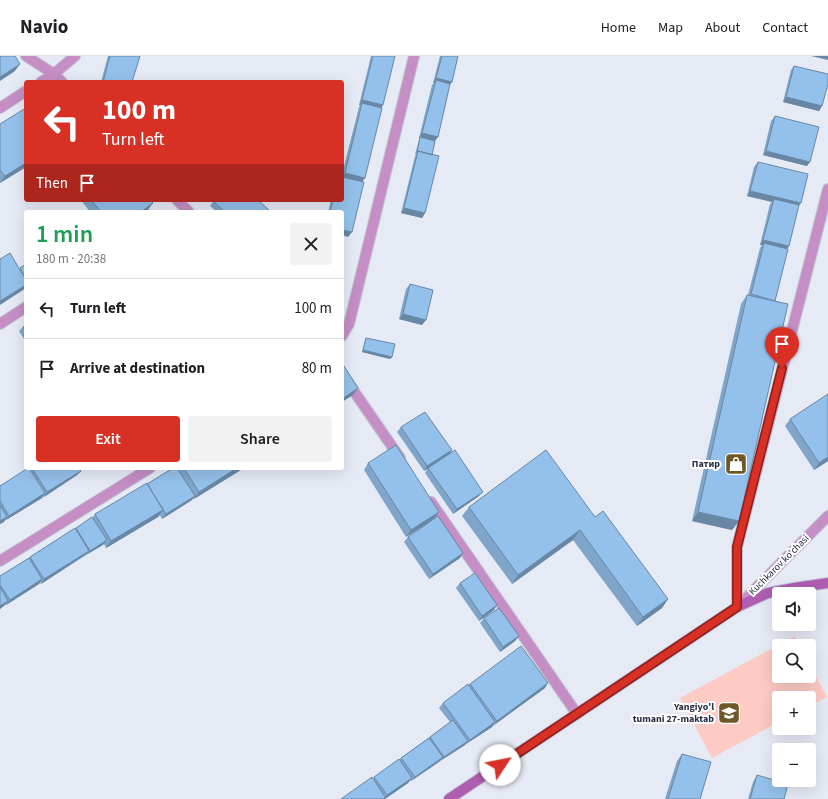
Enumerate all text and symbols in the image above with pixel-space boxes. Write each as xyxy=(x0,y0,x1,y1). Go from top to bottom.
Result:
text: Navio xyxy=(20,14,68,41)
text: Home xyxy=(601,18,636,38)
text: Map xyxy=(658,18,683,38)
text: About xyxy=(705,18,740,38)
text: Contact xyxy=(762,18,808,38)
text: 100 m xyxy=(102,90,176,130)
icon: left xyxy=(36,96,88,148)
text: Turn left xyxy=(102,127,164,152)
icon: arrive xyxy=(76,172,98,194)
text: Then xyxy=(36,173,68,194)
text: 1 min xyxy=(36,217,93,252)
button: close xyxy=(290,223,332,265)
text: 180 m · 20:38 xyxy=(36,250,106,268)
icon: left xyxy=(36,298,58,320)
text: Turn left xyxy=(70,298,126,319)
text: 100 m xyxy=(294,298,332,319)
pin xyxy=(765,327,799,368)
icon: arrive xyxy=(771,333,793,355)
icon: arrive xyxy=(36,358,58,380)
text: Arrive at destination xyxy=(70,358,205,379)
text: 80 m xyxy=(302,358,332,379)
button: Exit xyxy=(36,416,180,462)
button: Share xyxy=(188,416,332,462)
shop icon: Патир xyxy=(723,451,749,477)
place label: Патир xyxy=(692,457,720,471)
street label: Kuchkarov ko'chasi xyxy=(746,532,812,598)
map controls xyxy=(772,587,816,787)
button: sound xyxy=(772,587,816,631)
button: search xyxy=(772,639,816,683)
button: + xyxy=(772,691,816,735)
place label: Yangiyo'l tumani 27-maktab xyxy=(633,700,714,726)
school or university icon: Yangiyo'l tumani 27-maktab xyxy=(716,700,742,726)
button: − xyxy=(772,743,816,787)
position arrow xyxy=(479,744,521,786)

